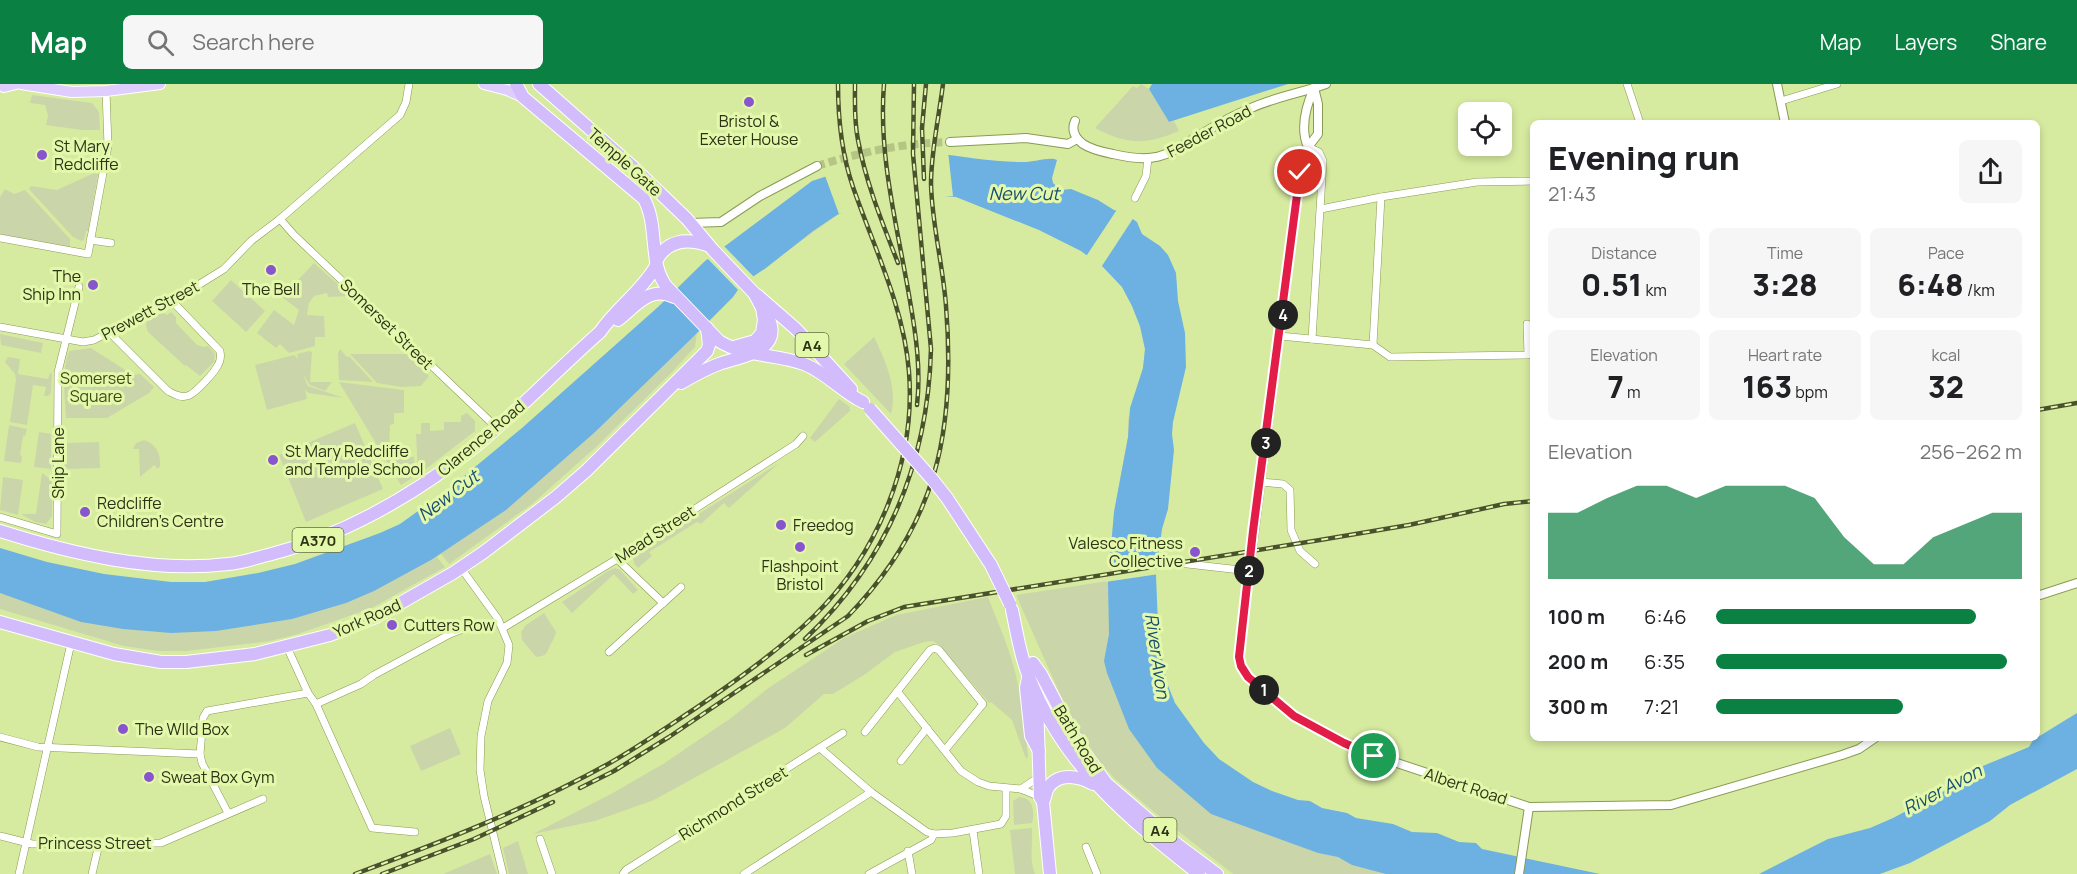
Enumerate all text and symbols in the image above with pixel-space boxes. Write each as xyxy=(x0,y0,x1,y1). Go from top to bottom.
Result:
search box xyxy=(123,15,543,69)
text: Map xyxy=(30,23,87,61)
icon: search xyxy=(144,26,177,59)
text: Search here xyxy=(192,27,315,57)
text: Map xyxy=(1820,28,1861,56)
text: Layers xyxy=(1894,28,1957,56)
text: Share xyxy=(1990,28,2047,56)
marker: Bristol & Exeter House xyxy=(742,95,756,109)
street label: Feeder Road xyxy=(1163,100,1255,162)
map controls xyxy=(1458,102,1512,156)
button: locate xyxy=(1458,102,1512,156)
place label: Bristol & Exeter House xyxy=(700,110,798,150)
street label: Temple Gate xyxy=(583,123,667,201)
place label: St Mary Redcliffe xyxy=(54,135,119,175)
text: Evening run xyxy=(1548,135,1740,180)
button: share xyxy=(1959,140,2022,203)
pin xyxy=(1274,146,1325,197)
marker: St Mary Redcliffe xyxy=(35,148,49,162)
icon: check xyxy=(1283,155,1316,188)
text: 21:43 xyxy=(1548,180,1596,207)
water label: New Cut xyxy=(989,181,1061,205)
text: Distance xyxy=(1591,242,1657,264)
text: Time xyxy=(1767,242,1803,264)
text: Pace xyxy=(1928,242,1964,264)
marker: The Bell xyxy=(264,263,278,277)
text: 0.51 xyxy=(1581,264,1642,305)
text: 3:28 xyxy=(1752,264,1818,305)
text: 6:48 xyxy=(1897,264,1964,305)
place label: The Ship Inn xyxy=(22,265,81,305)
street label: Somerset Street xyxy=(335,274,439,374)
street label: Prewett Street xyxy=(97,275,203,345)
marker: The Ship Inn xyxy=(86,278,100,292)
place label: The Bell xyxy=(242,278,300,300)
text: km xyxy=(1642,279,1667,301)
text: /km xyxy=(1964,279,1995,301)
pin: 4 xyxy=(1268,300,1298,330)
text: 4 xyxy=(1278,304,1288,326)
road number: A4 xyxy=(796,333,828,357)
text: Elevation xyxy=(1590,344,1658,366)
text: Heart rate xyxy=(1748,344,1822,366)
text: kcal xyxy=(1931,344,1961,366)
text: 7 xyxy=(1607,366,1624,407)
text: 163 xyxy=(1742,366,1792,407)
text: 32 xyxy=(1928,366,1964,407)
park label: Somerset Square xyxy=(60,367,132,407)
text: m xyxy=(1624,381,1641,403)
text: bpm xyxy=(1792,381,1828,403)
street label: Clarence Road xyxy=(433,395,529,481)
street label: Ship Lane xyxy=(47,427,69,499)
pin: 3 xyxy=(1251,428,1281,458)
text: 3 xyxy=(1261,432,1271,454)
text: Elevation xyxy=(1548,438,1632,465)
text: 256–262 m xyxy=(1920,438,2022,465)
place label: St Mary Redcliffe and Temple School xyxy=(285,440,424,480)
marker: St Mary Redcliffe and Temple School xyxy=(266,453,280,467)
water label: New Cut xyxy=(413,463,485,526)
place label: Redcliffe Children's Centre xyxy=(97,492,224,532)
street label: Mead Street xyxy=(611,500,699,568)
marker: Redcliffe Children's Centre xyxy=(78,505,92,519)
place label: Freedog xyxy=(793,514,854,536)
marker: Freedog xyxy=(774,518,788,532)
road number: A370 xyxy=(292,528,344,552)
place label: Valesco Fitness Collective xyxy=(1069,532,1183,572)
marker: Flashpoint Bristol xyxy=(793,540,807,554)
marker: Valesco Fitness Collective xyxy=(1188,545,1202,559)
place label: Flashpoint Bristol xyxy=(761,555,839,595)
pin: 2 xyxy=(1234,556,1264,586)
text: 2 xyxy=(1244,560,1254,582)
street label: York Road xyxy=(330,593,404,643)
text: 100 m xyxy=(1548,603,1605,630)
text: 6:46 xyxy=(1644,603,1687,630)
water label: River Avon xyxy=(1140,612,1176,701)
place label: Cutters Row xyxy=(404,614,495,636)
marker: Cutters Row xyxy=(385,618,399,632)
text: 200 m xyxy=(1548,648,1608,675)
text: 6:35 xyxy=(1644,648,1685,675)
pin: 1 xyxy=(1249,675,1279,705)
text: 1 xyxy=(1260,679,1268,701)
text: 300 m xyxy=(1548,693,1608,720)
text: 7:21 xyxy=(1644,693,1679,720)
street label: Bath Road xyxy=(1049,701,1107,777)
place label: The WIld Box xyxy=(135,718,230,740)
marker: The WIld Box xyxy=(116,722,130,736)
pin xyxy=(1348,730,1399,781)
icon: arrive xyxy=(1357,739,1390,772)
water label: River Avon xyxy=(1899,758,1987,820)
street label: Richmond Street xyxy=(674,761,792,845)
street label: Albert Road xyxy=(1422,762,1510,810)
place label: Sweat Box Gym xyxy=(161,766,275,788)
marker: Sweat Box Gym xyxy=(142,770,156,784)
road number: A4 xyxy=(1144,818,1176,842)
street label: Princess Street xyxy=(38,832,152,854)

